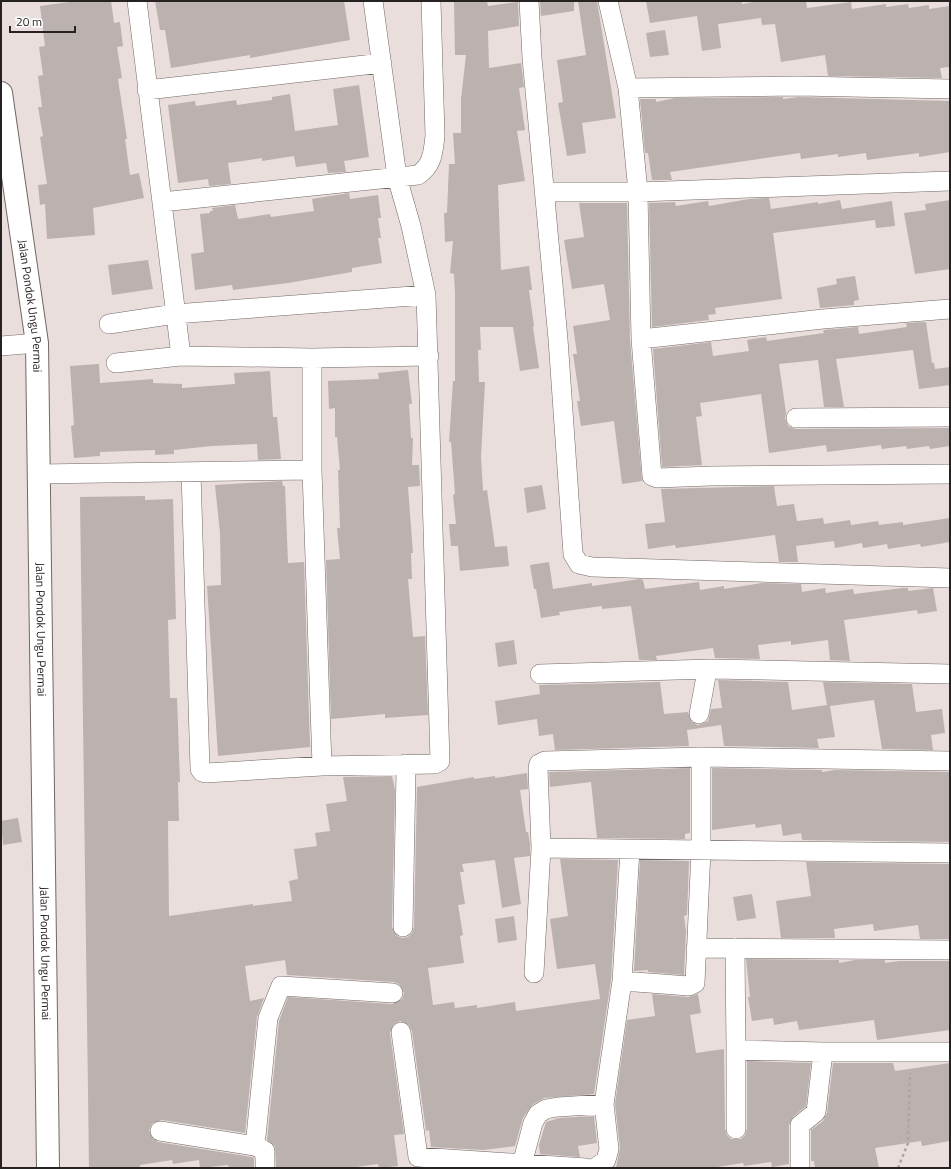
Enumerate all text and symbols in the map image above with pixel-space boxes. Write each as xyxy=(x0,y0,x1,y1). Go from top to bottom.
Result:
scale bar xyxy=(10,8,75,34)
text: 20 m xyxy=(16,12,42,31)
street label: Jalan Pondok Ungu Permai xyxy=(13,238,47,372)
street label: Jalan Pondok Ungu Permai xyxy=(31,562,52,696)
street label: Jalan Pondok Ungu Permai xyxy=(35,886,56,1020)

